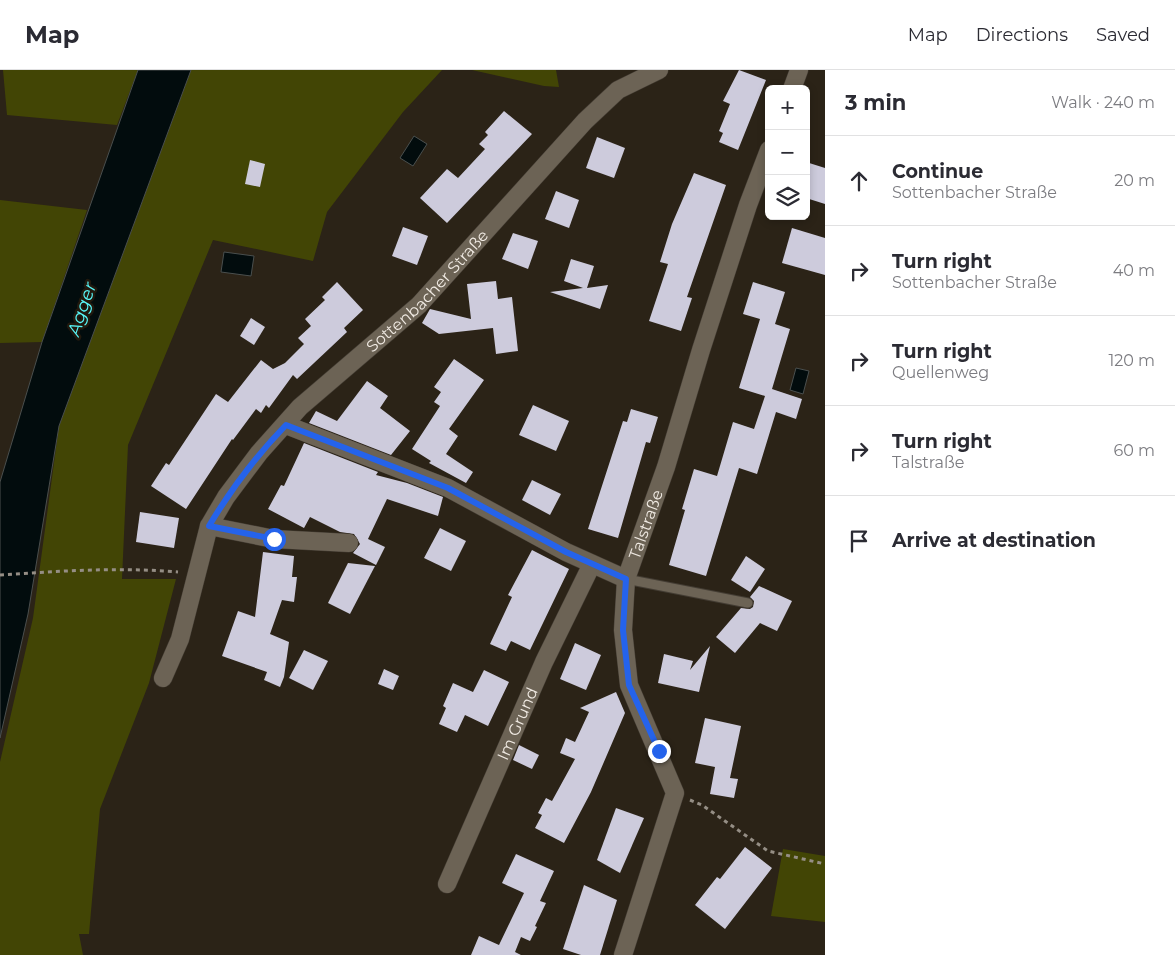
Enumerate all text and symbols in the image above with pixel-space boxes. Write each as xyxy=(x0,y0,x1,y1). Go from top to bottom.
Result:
text: Map xyxy=(25,20,79,49)
text: Map xyxy=(908,24,948,46)
text: Directions xyxy=(976,24,1068,46)
text: Saved xyxy=(1096,24,1150,46)
map controls xyxy=(765,85,810,220)
button: + xyxy=(765,85,810,130)
text: 3 min xyxy=(845,90,906,115)
text: Walk · 240 m xyxy=(1051,93,1155,112)
button: − xyxy=(765,130,810,175)
text: Continue xyxy=(892,160,983,183)
icon: ahead xyxy=(845,167,873,195)
text: 20 m xyxy=(1114,171,1155,190)
button: layers xyxy=(765,175,810,220)
text: Sottenbacher Straße xyxy=(892,183,1057,202)
street label: Sottenbacher Straße xyxy=(362,226,492,356)
text: Turn right xyxy=(892,250,992,273)
icon: right xyxy=(845,257,873,285)
text: 40 m xyxy=(1113,261,1155,280)
text: Sottenbacher Straße xyxy=(892,273,1057,292)
water label: Agger xyxy=(62,278,102,340)
text: Turn right xyxy=(892,340,992,363)
icon: right xyxy=(845,347,873,375)
text: 120 m xyxy=(1108,351,1155,370)
text: Quellenweg xyxy=(892,363,989,382)
text: Turn right xyxy=(892,430,992,453)
icon: right xyxy=(845,437,873,465)
text: 60 m xyxy=(1113,441,1155,460)
text: Talstraße xyxy=(892,453,964,472)
street label: Talstraße xyxy=(624,487,667,562)
icon: arrive xyxy=(845,527,873,555)
route start xyxy=(263,528,286,551)
text: Arrive at destination xyxy=(892,529,1096,552)
street label: Im Grund xyxy=(493,684,541,763)
route end xyxy=(648,740,671,763)

